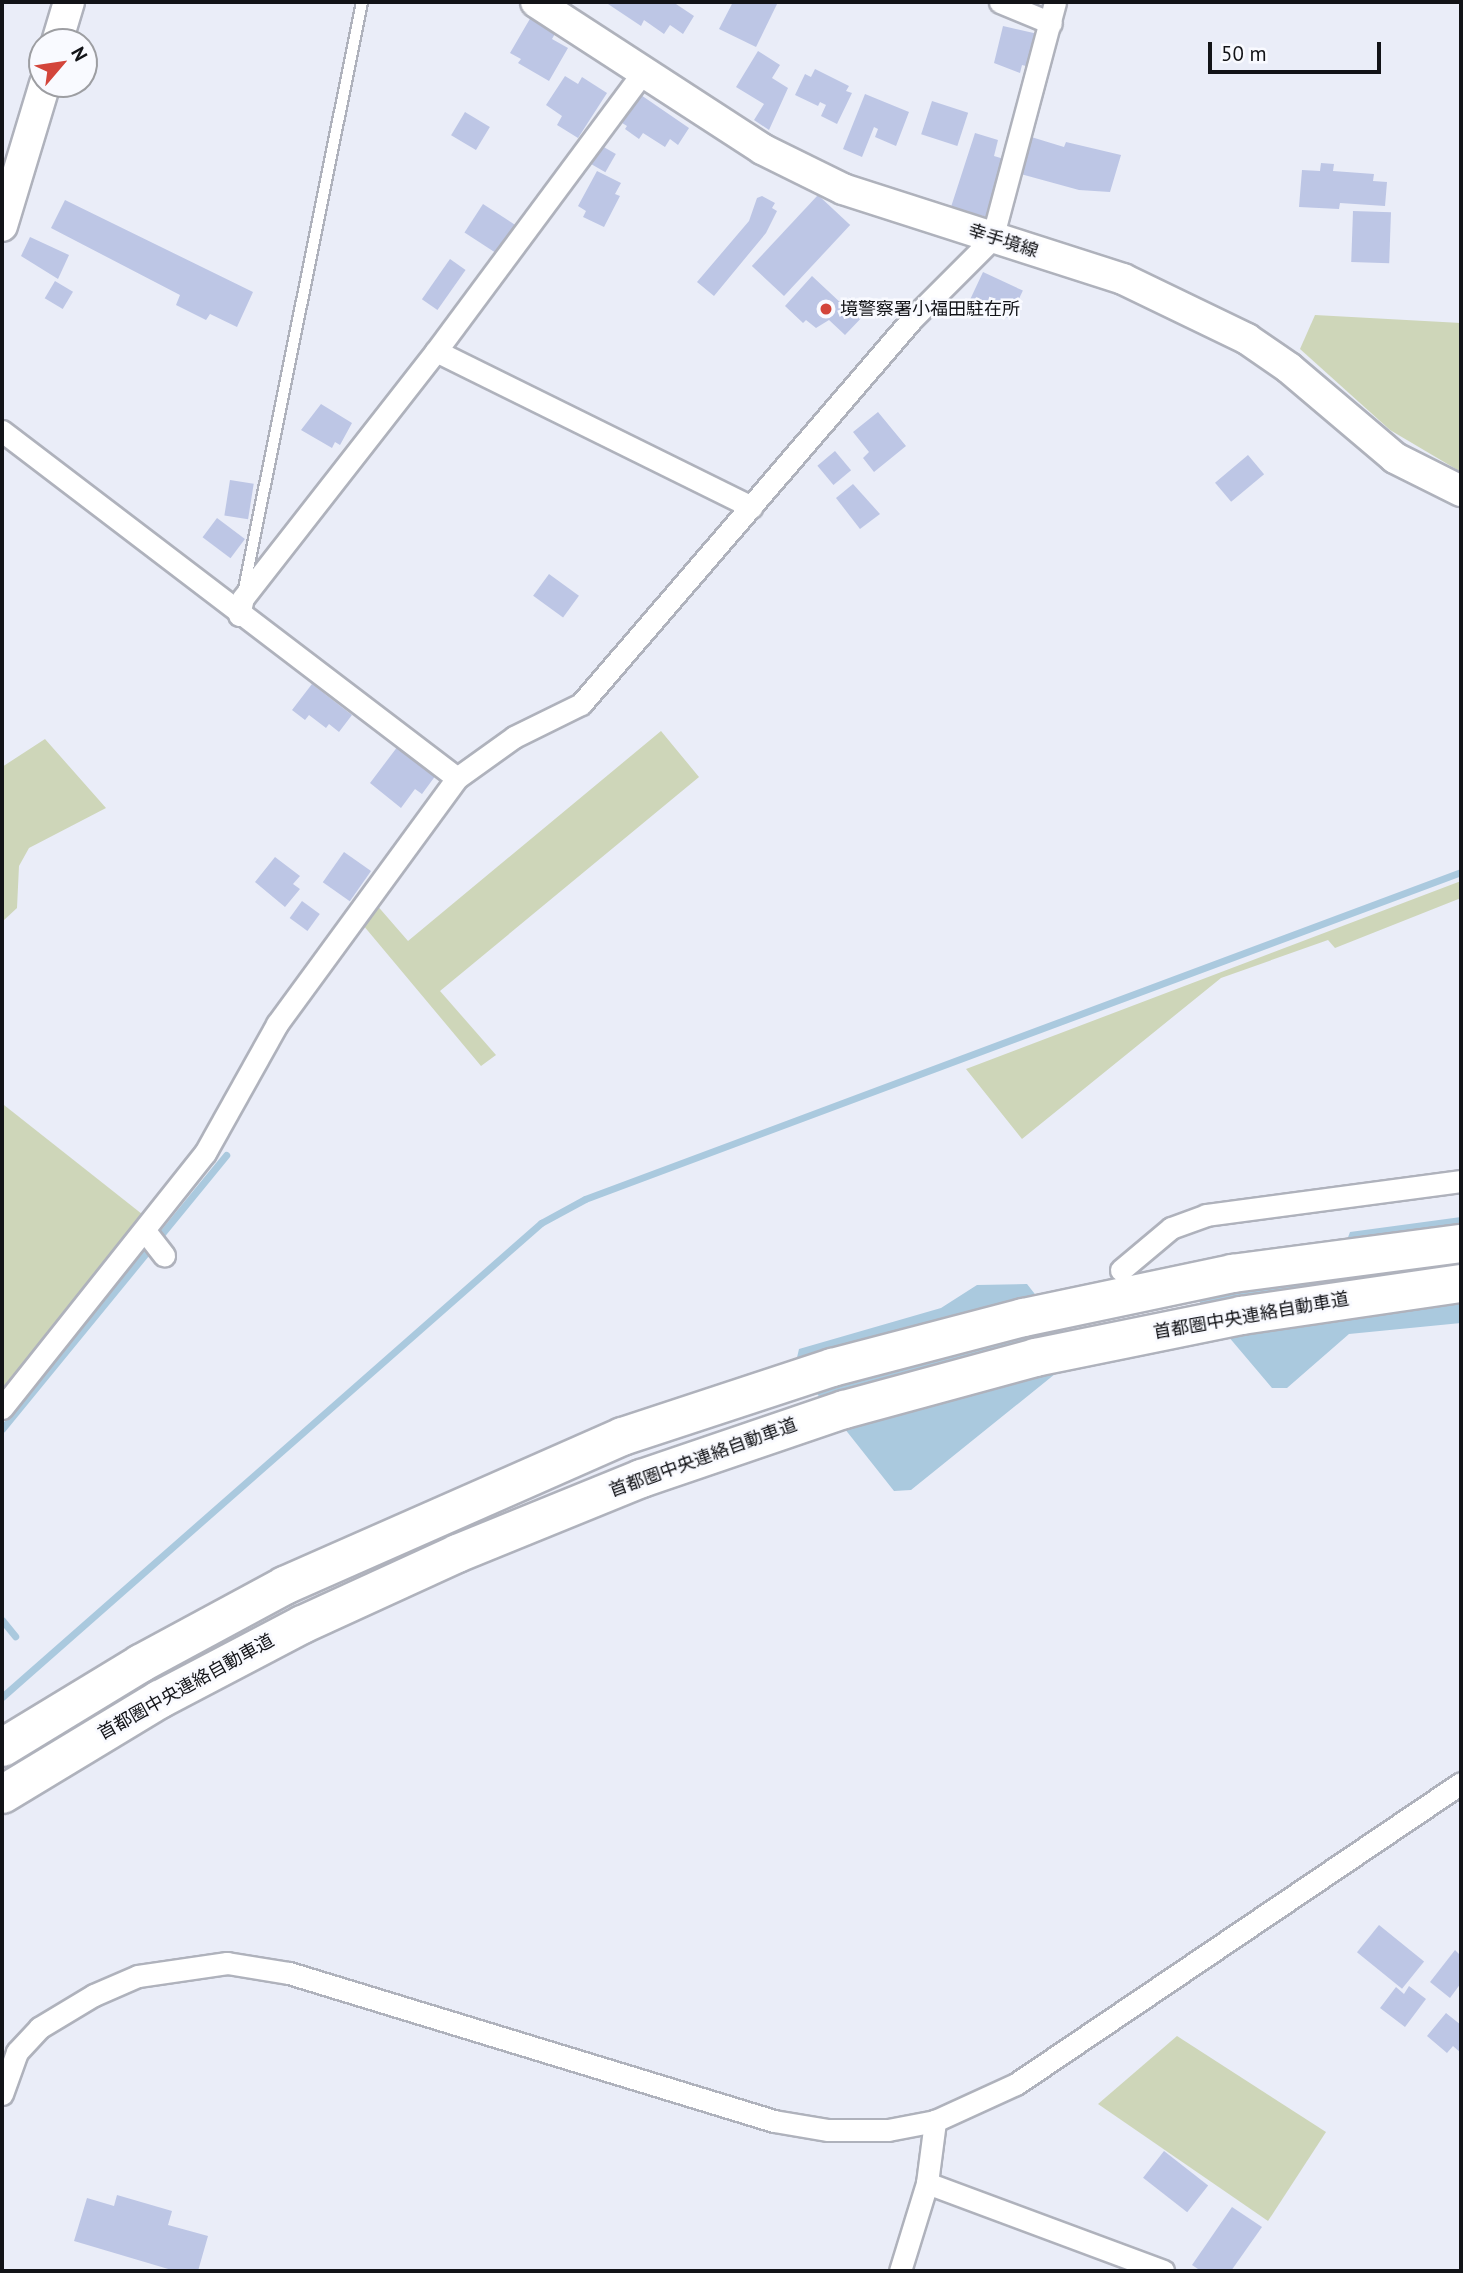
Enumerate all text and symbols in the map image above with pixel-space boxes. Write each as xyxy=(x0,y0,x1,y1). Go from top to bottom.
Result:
north arrow xyxy=(28,28,98,98)
scale bar xyxy=(1211,28,1384,72)
text: 50 m xyxy=(1221,40,1267,67)
text: N xyxy=(66,43,93,65)
street label: 幸手境線 xyxy=(965,220,1041,262)
place label: 境警察署小福田駐在所 xyxy=(840,298,1020,320)
marker: 境警察署小福田駐在所 xyxy=(818,301,834,317)
street label: 首都圏中央連絡自動車道 xyxy=(1152,1288,1350,1344)
street label: 首都圏中央連絡自動車道 xyxy=(606,1414,800,1502)
street label: 首都圏中央連絡自動車道 xyxy=(94,1630,278,1744)

